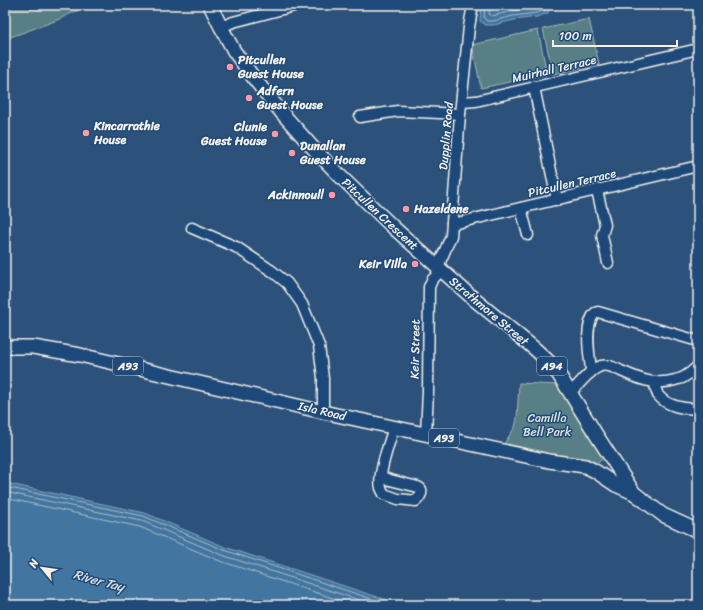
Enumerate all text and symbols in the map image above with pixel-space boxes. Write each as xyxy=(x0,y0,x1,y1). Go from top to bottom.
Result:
scale bar xyxy=(553,22,677,48)
text: 100 m xyxy=(559,25,592,47)
place label: Pitcullen Guest House xyxy=(237,49,305,85)
street label: Muirhall Terrace xyxy=(510,49,599,89)
marker: Pitcullen Guest House xyxy=(225,62,235,72)
place label: Adfern Guest House xyxy=(256,80,324,116)
marker: Adfern Guest House xyxy=(244,93,254,103)
street label: Dupplin Road xyxy=(432,100,460,171)
place label: Kincarrathie House xyxy=(93,115,161,151)
place label: Clunie Guest House xyxy=(200,116,268,152)
marker: Kincarrathie House xyxy=(81,128,91,138)
marker: Clunie Guest House xyxy=(270,129,280,139)
place label: Dunallan Guest House xyxy=(299,135,367,171)
marker: Dunallan Guest House xyxy=(287,148,297,158)
street label: Pitcullen Terrace xyxy=(526,162,618,204)
street label: Pitcullen Crescent xyxy=(336,172,424,256)
place label: Ackinnoull xyxy=(267,184,325,206)
marker: Ackinnoull xyxy=(327,190,337,200)
place label: Hazeldene xyxy=(413,198,469,220)
marker: Hazeldene xyxy=(401,204,411,214)
place label: Keir Villa xyxy=(358,253,407,275)
marker: Keir Villa xyxy=(410,259,420,269)
street label: Strathmore Street xyxy=(444,271,535,352)
street label: Keir Street xyxy=(403,319,427,379)
road number: A93 xyxy=(113,357,143,375)
road number: A94 xyxy=(537,357,567,375)
street label: Isla Road xyxy=(295,395,349,427)
park label: Camilla Bell Park xyxy=(523,407,572,443)
road number: A93 xyxy=(429,429,459,447)
north arrow xyxy=(22,548,62,588)
text: N xyxy=(23,555,44,572)
water label: River Tay xyxy=(71,563,129,599)

